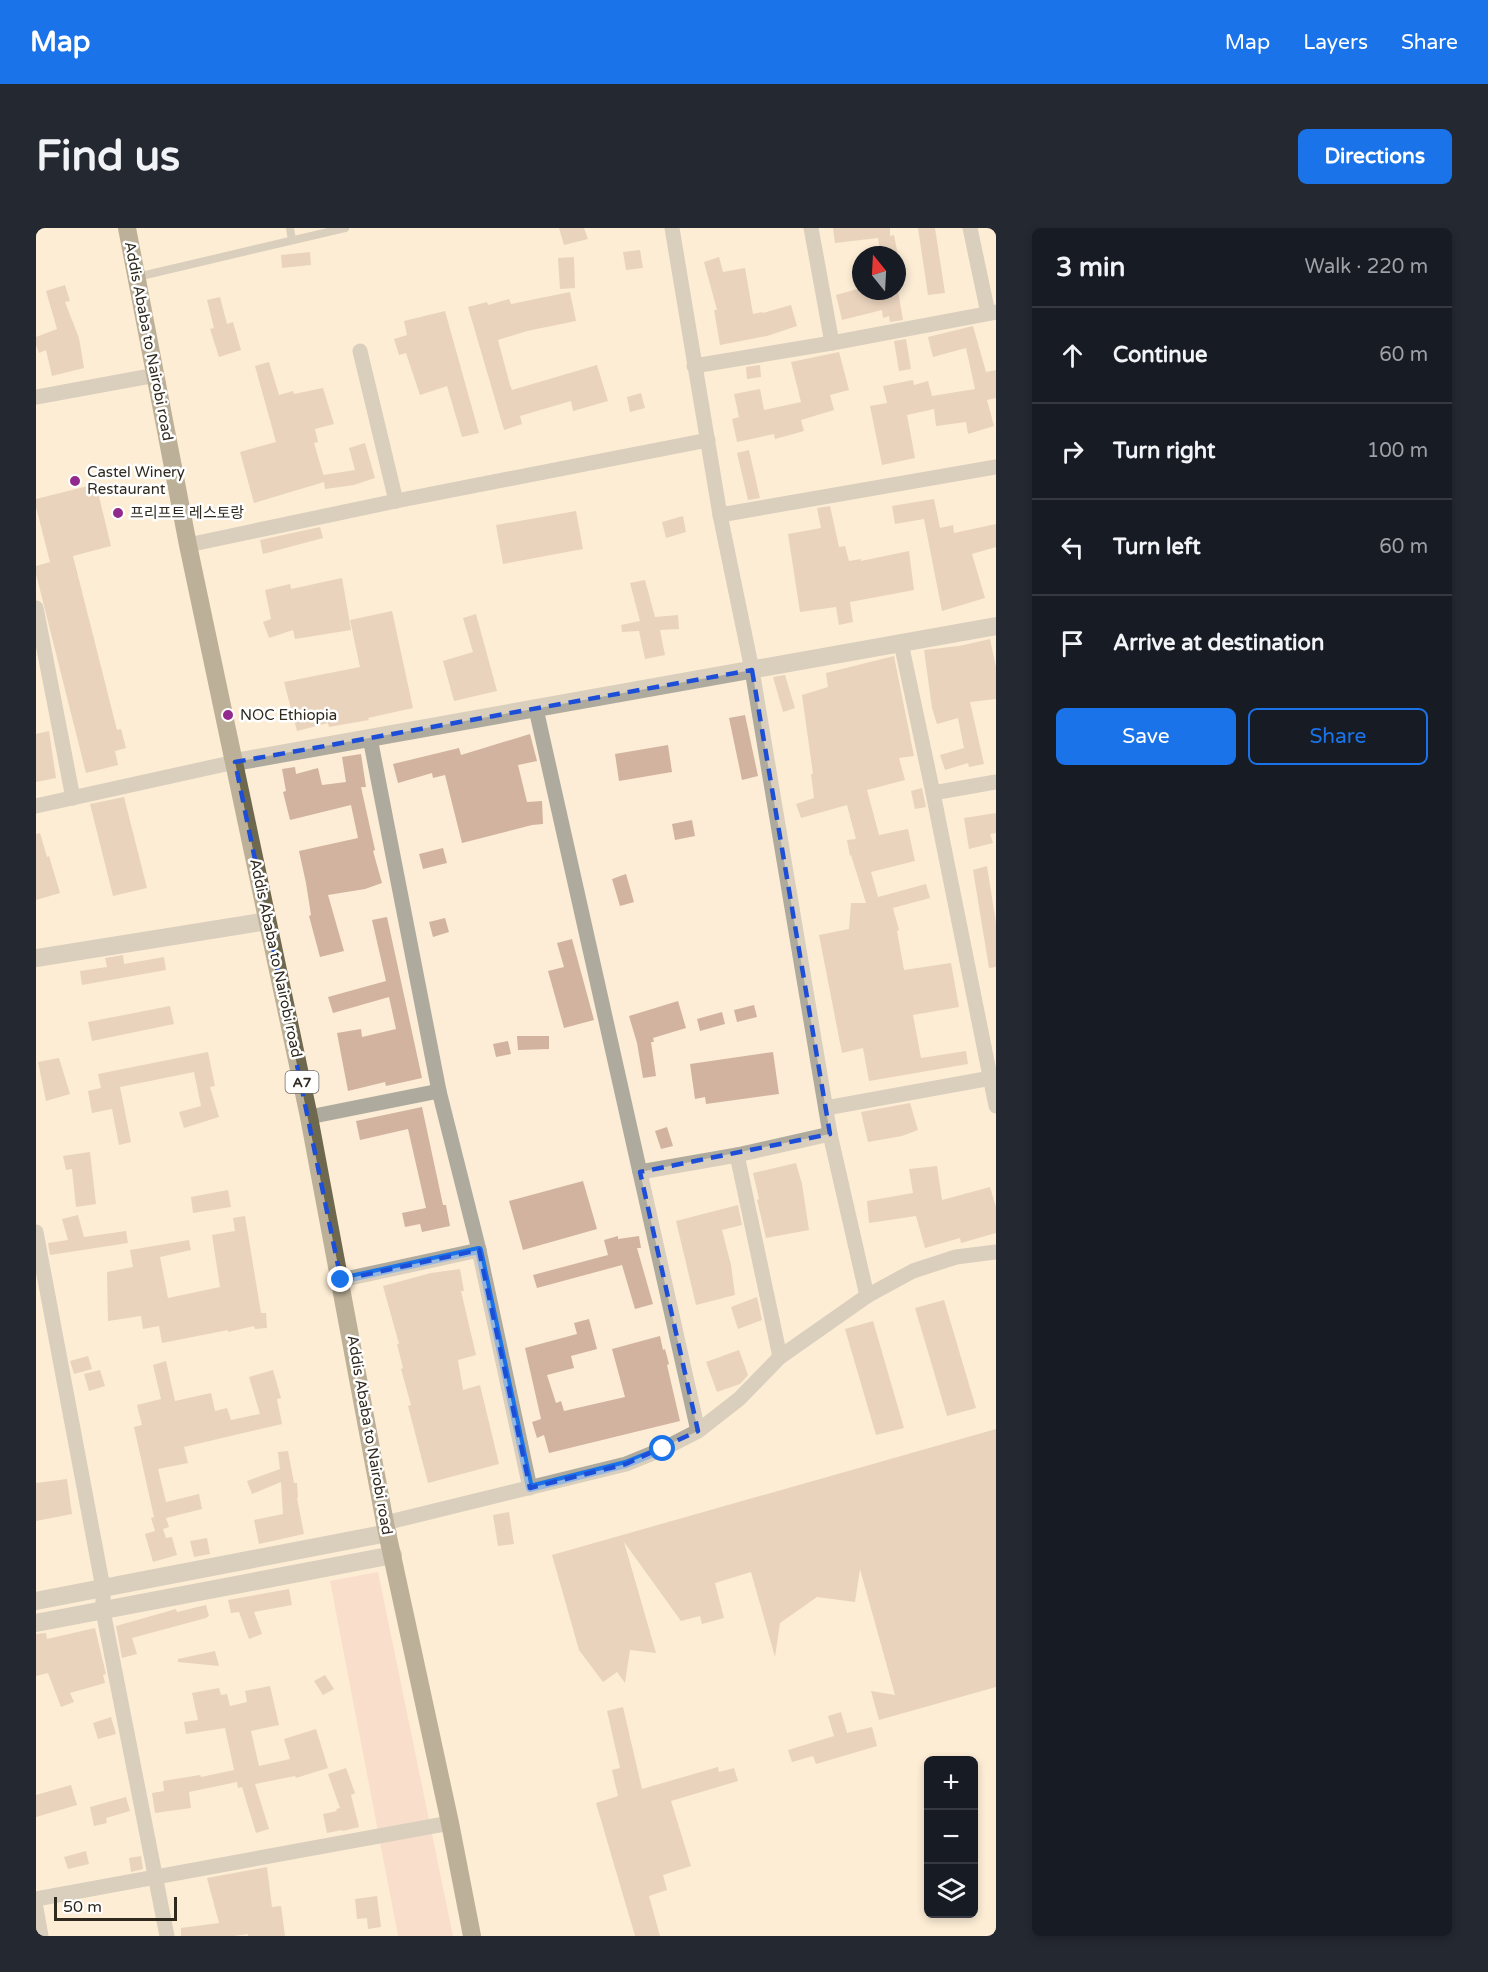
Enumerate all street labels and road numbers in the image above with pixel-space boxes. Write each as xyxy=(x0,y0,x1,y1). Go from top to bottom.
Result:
street label: Addis Ababa to Nairobi road xyxy=(121,240,177,442)
street label: Addis Ababa to Nairobi road xyxy=(246,857,306,1059)
road number: A7 xyxy=(286,1071,318,1093)
street label: Addis Ababa to Nairobi road xyxy=(344,1334,396,1536)

